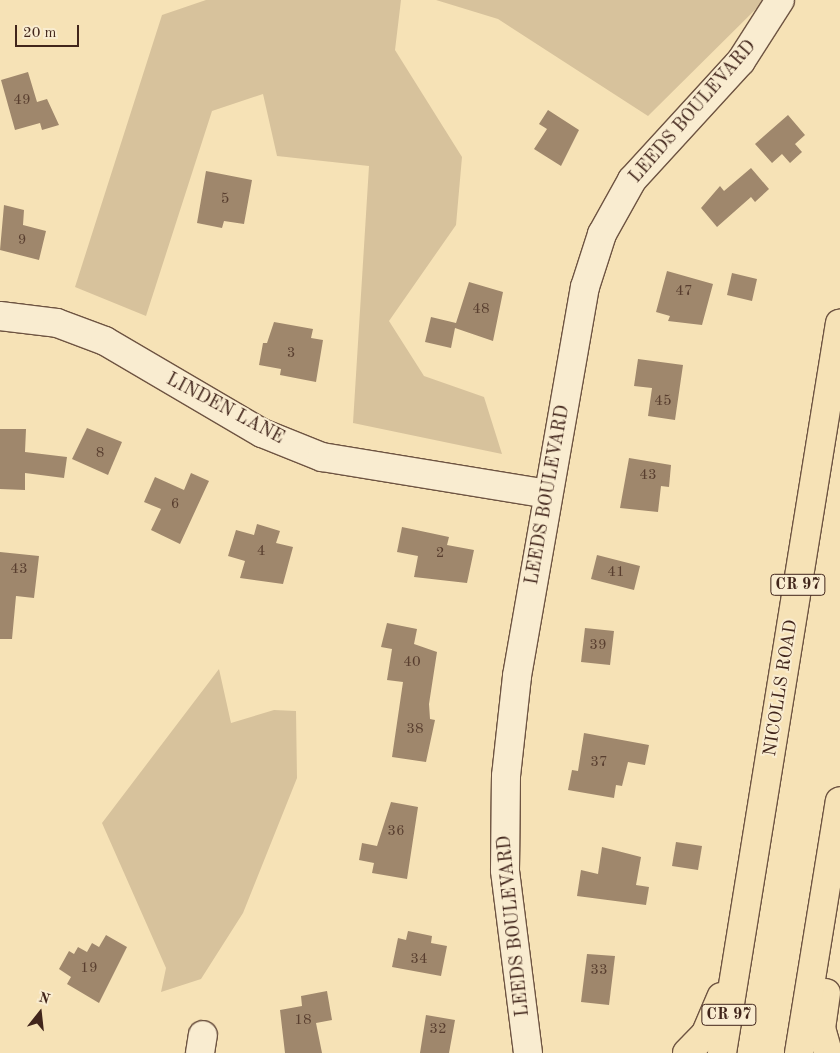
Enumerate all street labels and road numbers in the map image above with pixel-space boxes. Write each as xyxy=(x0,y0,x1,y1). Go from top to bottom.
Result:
street label: LEEDS BOULEVARD xyxy=(625,36,761,188)
street label: LINDEN LANE xyxy=(162,369,288,449)
street label: LEEDS BOULEVARD xyxy=(522,403,574,587)
road number: CR 97 xyxy=(769,572,827,598)
street label: NICOLLS ROAD xyxy=(760,618,802,758)
street label: LEEDS BOULEVARD xyxy=(494,834,534,1018)
road number: CR 97 xyxy=(700,1002,758,1028)

